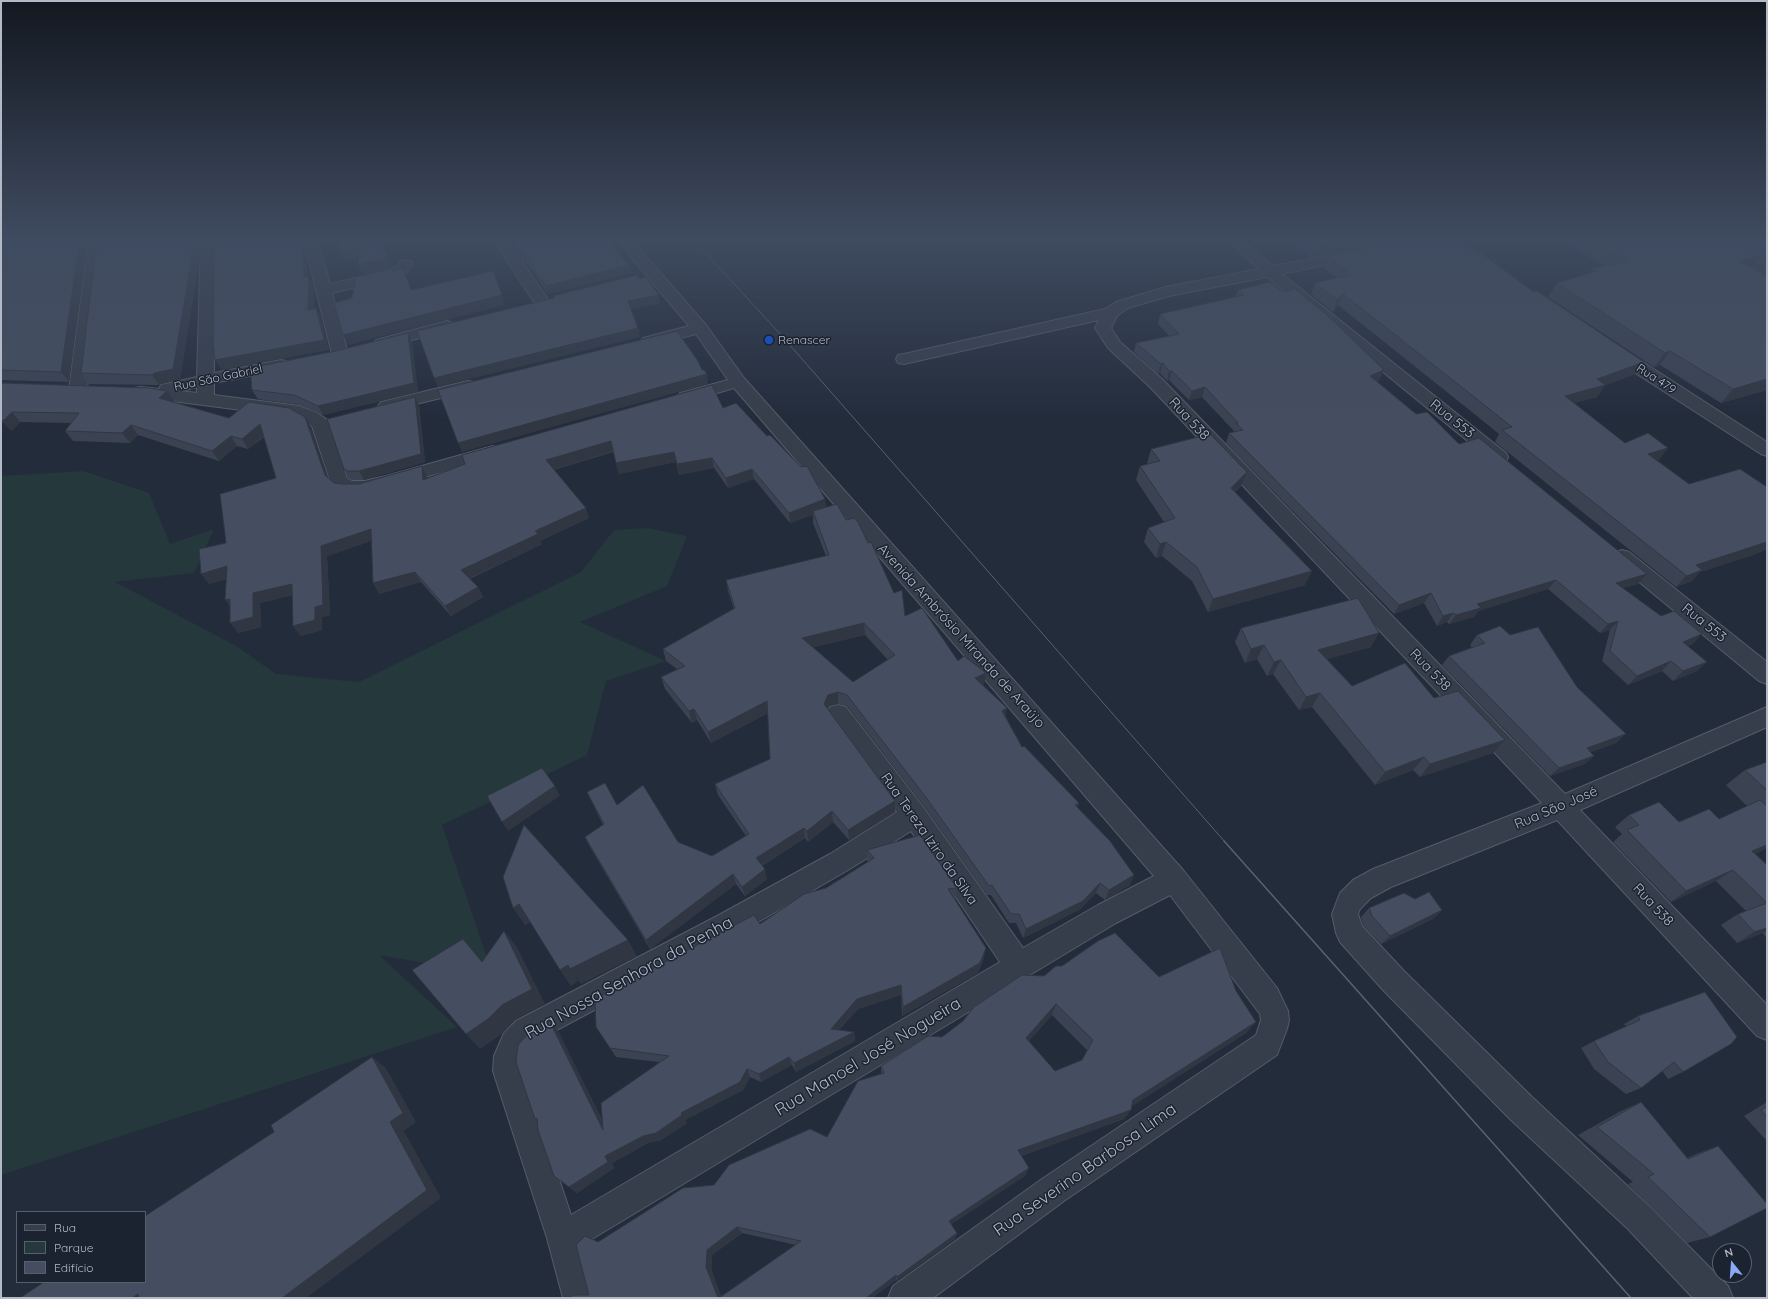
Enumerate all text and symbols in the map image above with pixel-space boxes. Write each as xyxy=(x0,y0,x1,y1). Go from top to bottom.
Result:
place label: Renascer xyxy=(778,333,830,347)
marker: Renascer xyxy=(763,334,775,346)
street label: Rua 479 xyxy=(1634,361,1678,397)
street label: Rua São Gabriel xyxy=(173,362,263,394)
street label: Rua 538 xyxy=(1165,394,1213,444)
street label: Rua 553 xyxy=(1426,396,1478,442)
street label: Avenida Ambrósio Miranda de Araújo xyxy=(874,540,1048,732)
street label: Rua 553 xyxy=(1678,600,1730,646)
street label: Rua 538 xyxy=(1406,645,1454,695)
street label: Rua Tereza Iziro da Silva xyxy=(877,770,981,908)
street label: Rua São José xyxy=(1512,783,1600,833)
street label: Rua 538 xyxy=(1629,880,1677,930)
street label: Rua Nossa Senhora da Penha xyxy=(522,912,736,1044)
street label: Rua Manoel José Nogueira xyxy=(771,993,965,1121)
street label: Rua Severino Barbosa Lima xyxy=(990,1099,1180,1241)
legend xyxy=(16,1211,146,1283)
text: Rua xyxy=(54,1220,76,1235)
text: Parque xyxy=(54,1240,94,1255)
north arrow xyxy=(1712,1243,1752,1283)
text: N xyxy=(1723,1245,1735,1260)
text: Edifício xyxy=(54,1260,94,1275)

